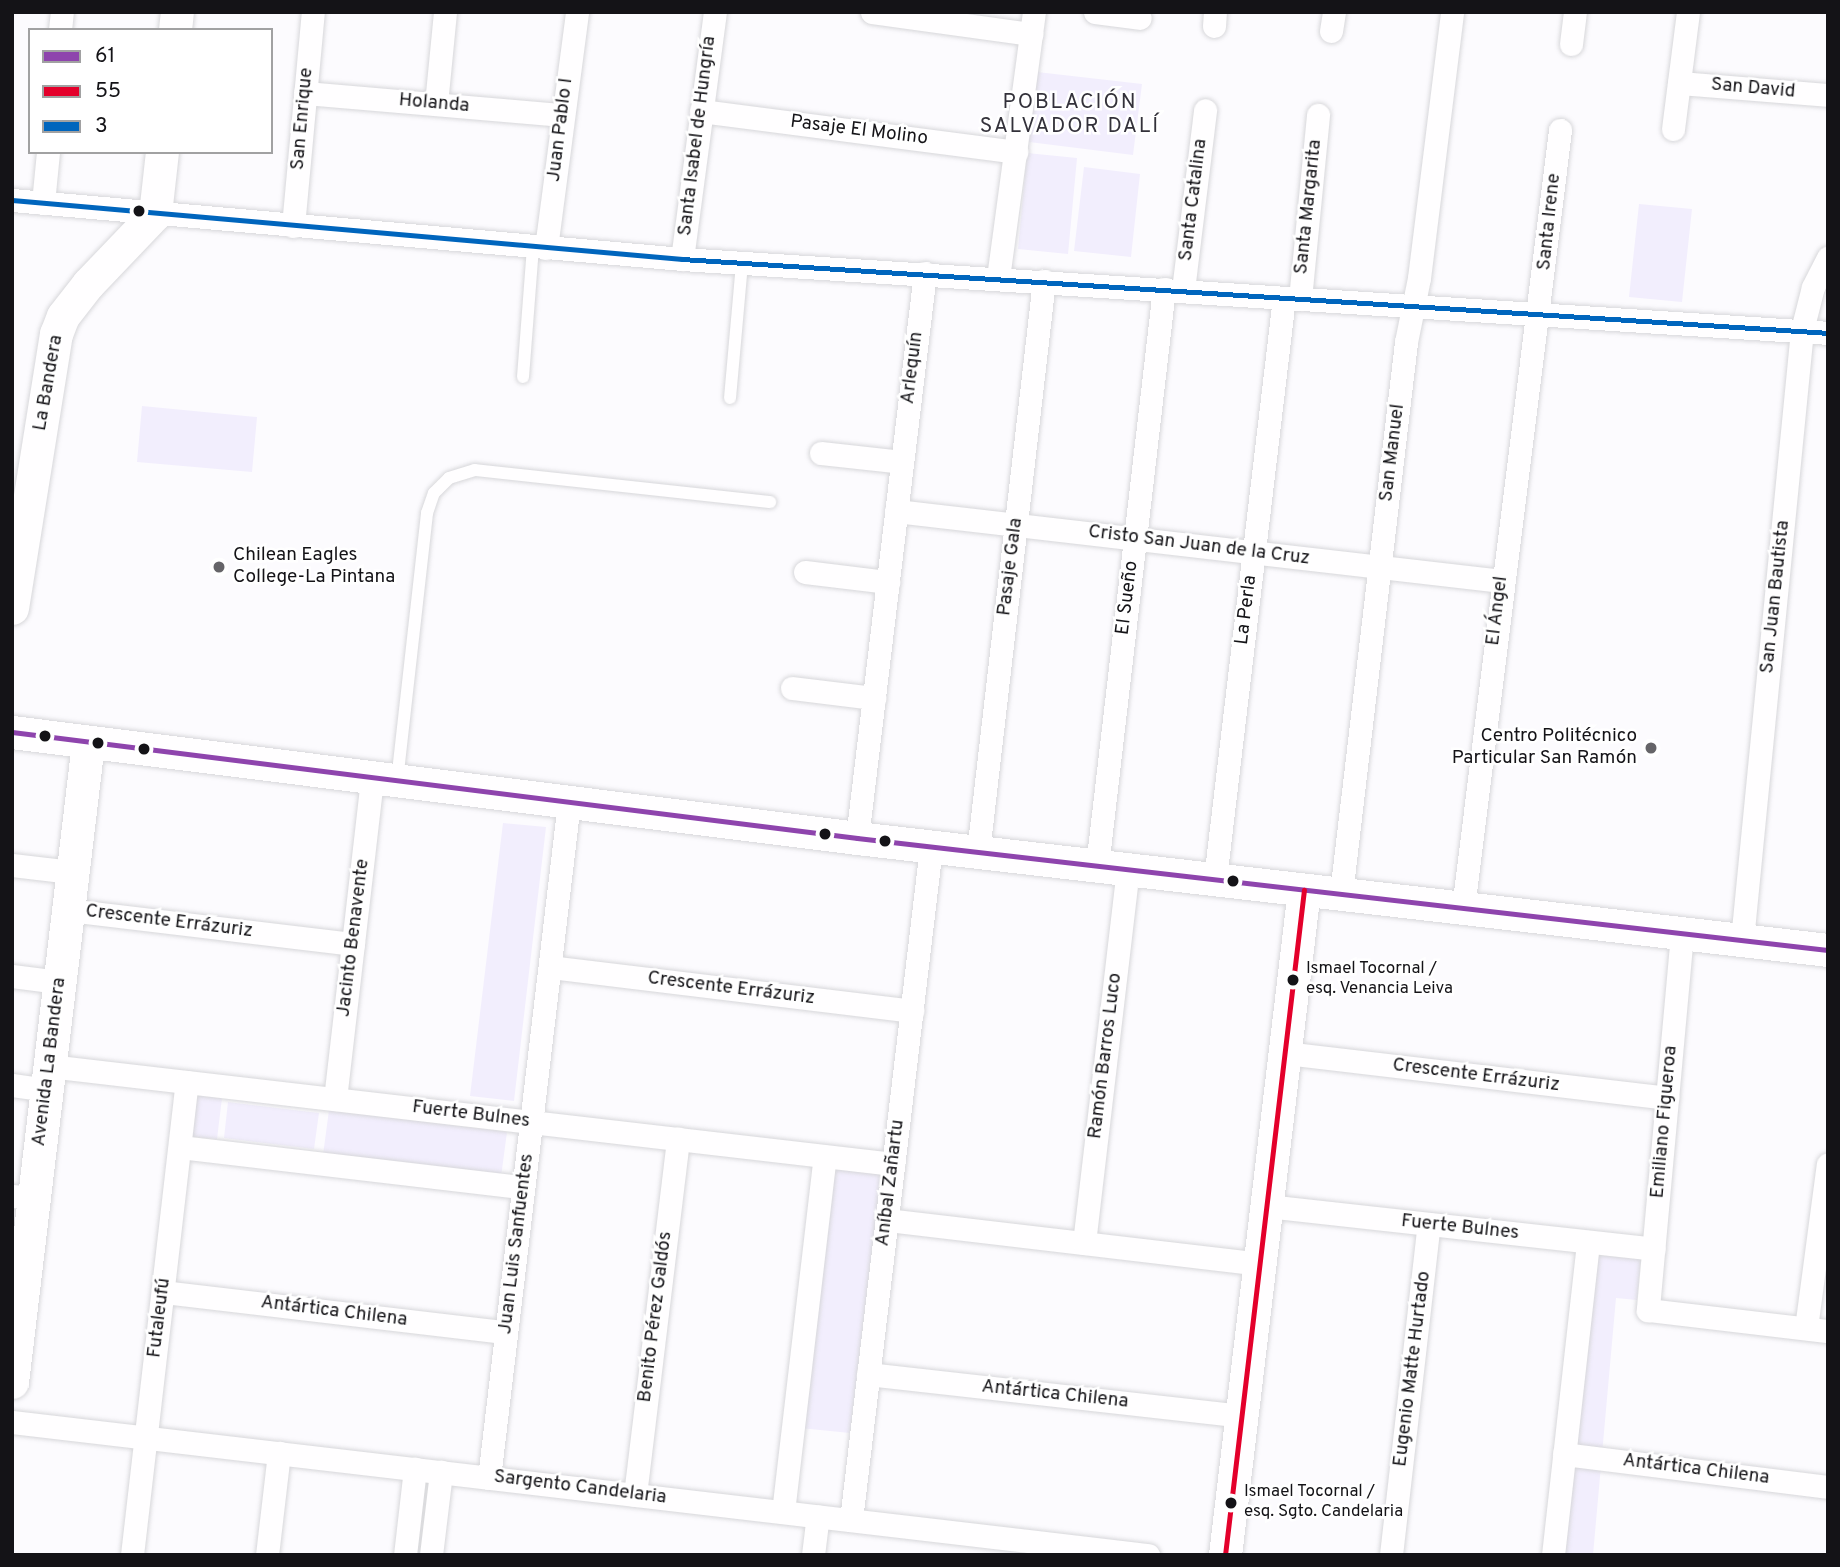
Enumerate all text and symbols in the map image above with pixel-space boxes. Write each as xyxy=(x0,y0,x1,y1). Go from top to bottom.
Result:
legend xyxy=(28,28,273,154)
street label: Santa Isabel de Hungría xyxy=(674,35,722,237)
text: 61 xyxy=(95,43,115,70)
street label: San Enrique xyxy=(287,67,319,171)
street label: San David xyxy=(1710,74,1796,104)
street label: Juan Pablo I xyxy=(543,77,579,183)
text: 55 xyxy=(95,78,121,105)
street label: Holanda xyxy=(398,90,470,118)
district label: POBLACIÓN SALVADOR DALÍ xyxy=(981,90,1159,140)
street label: Pasaje El Molino xyxy=(789,111,929,151)
text: 3 xyxy=(95,113,108,140)
street label: Santa Catalina xyxy=(1175,138,1213,262)
street label: Santa Margarita xyxy=(1291,138,1327,276)
street label: Santa Irene xyxy=(1534,172,1566,272)
unlabelled marker xyxy=(132,204,146,218)
street label: Arlequín xyxy=(897,331,929,405)
street label: La Bandera xyxy=(29,333,69,433)
street label: San Manuel xyxy=(1376,403,1410,503)
street label: Pasaje Gala xyxy=(994,517,1028,617)
street label: San Juan Bautista xyxy=(1757,519,1795,675)
street label: Cristo San Juan de la Cruz xyxy=(1087,521,1311,571)
place label: Chilean Eagles College-La Pintana xyxy=(233,545,395,589)
marker: Chilean Eagles College-La Pintana xyxy=(211,559,227,575)
street label: El Sueño xyxy=(1112,560,1144,636)
street label: La Perla xyxy=(1231,574,1263,646)
street label: El Ángel xyxy=(1482,575,1514,647)
place label: Centro Politécnico Particular San Ramón xyxy=(1452,726,1637,770)
unlabelled marker xyxy=(38,729,52,743)
unlabelled marker xyxy=(91,736,105,750)
marker: Centro Politécnico Particular San Ramón xyxy=(1643,740,1659,756)
unlabelled marker xyxy=(137,742,151,756)
unlabelled marker xyxy=(818,827,832,841)
unlabelled marker xyxy=(878,834,892,848)
street label: Jacinto Benavente xyxy=(333,858,375,1018)
unlabelled marker xyxy=(1226,874,1240,888)
street label: Crescente Errázuriz xyxy=(84,900,254,944)
place label: Ismael Tocornal / esq. Venancia Leiva xyxy=(1306,960,1454,1000)
street label: Crescente Errázuriz xyxy=(646,967,816,1011)
street label: Ramón Barros Luco xyxy=(1084,972,1128,1140)
marker: Ismael Tocornal / esq. Venancia Leiva xyxy=(1286,973,1300,987)
street label: Avenida La Bandera xyxy=(28,976,72,1148)
street label: Emiliano Figueroa xyxy=(1647,1045,1683,1199)
street label: Crescente Errázuriz xyxy=(1391,1054,1561,1098)
street label: Fuerte Bulnes xyxy=(411,1096,531,1134)
street label: Aníbal Zañartu xyxy=(872,1118,910,1248)
street label: Juan Luis Sanfuentes xyxy=(495,1152,539,1336)
street label: Fuerte Bulnes xyxy=(1400,1210,1520,1246)
street label: Benito Pérez Galdós xyxy=(634,1230,678,1404)
street label: Eugenio Matte Hurtado xyxy=(1390,1270,1436,1468)
street label: Futaleufú xyxy=(144,1277,176,1359)
street label: Antártica Chilena xyxy=(259,1292,409,1332)
street label: Antártica Chilena xyxy=(980,1376,1130,1414)
street label: Antártica Chilena xyxy=(1621,1450,1771,1490)
street label: Sargento Candelaria xyxy=(492,1466,668,1510)
place label: Ismael Tocornal / esq. Sgto. Candelaria xyxy=(1244,1483,1403,1523)
marker: Ismael Tocornal / esq. Sgto. Candelaria xyxy=(1224,1496,1238,1510)

